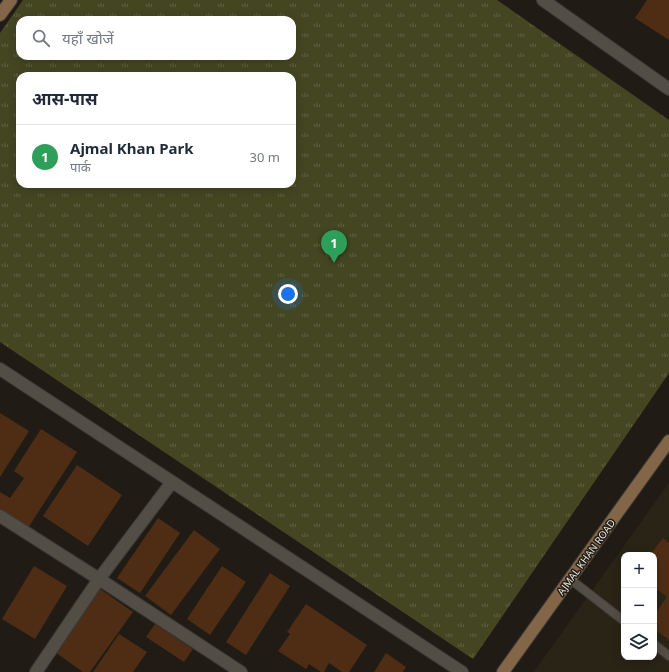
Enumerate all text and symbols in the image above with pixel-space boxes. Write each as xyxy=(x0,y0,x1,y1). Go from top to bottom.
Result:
search box xyxy=(16,16,296,60)
icon: search xyxy=(30,27,52,49)
text: यहाँ खोजें xyxy=(62,28,114,48)
text: आस-पास xyxy=(32,87,97,110)
text: Ajmal Khan Park xyxy=(70,138,193,158)
text: 1 xyxy=(41,148,49,166)
text: 30 m xyxy=(250,148,280,166)
text: पार्क xyxy=(70,158,91,176)
pin: 1 xyxy=(321,230,347,263)
your location xyxy=(278,284,298,304)
street label: AJMAL KHAN ROAD xyxy=(554,516,618,598)
map controls xyxy=(621,552,657,660)
button: + xyxy=(621,552,657,588)
button: − xyxy=(621,588,657,624)
button: layers xyxy=(621,624,657,660)

